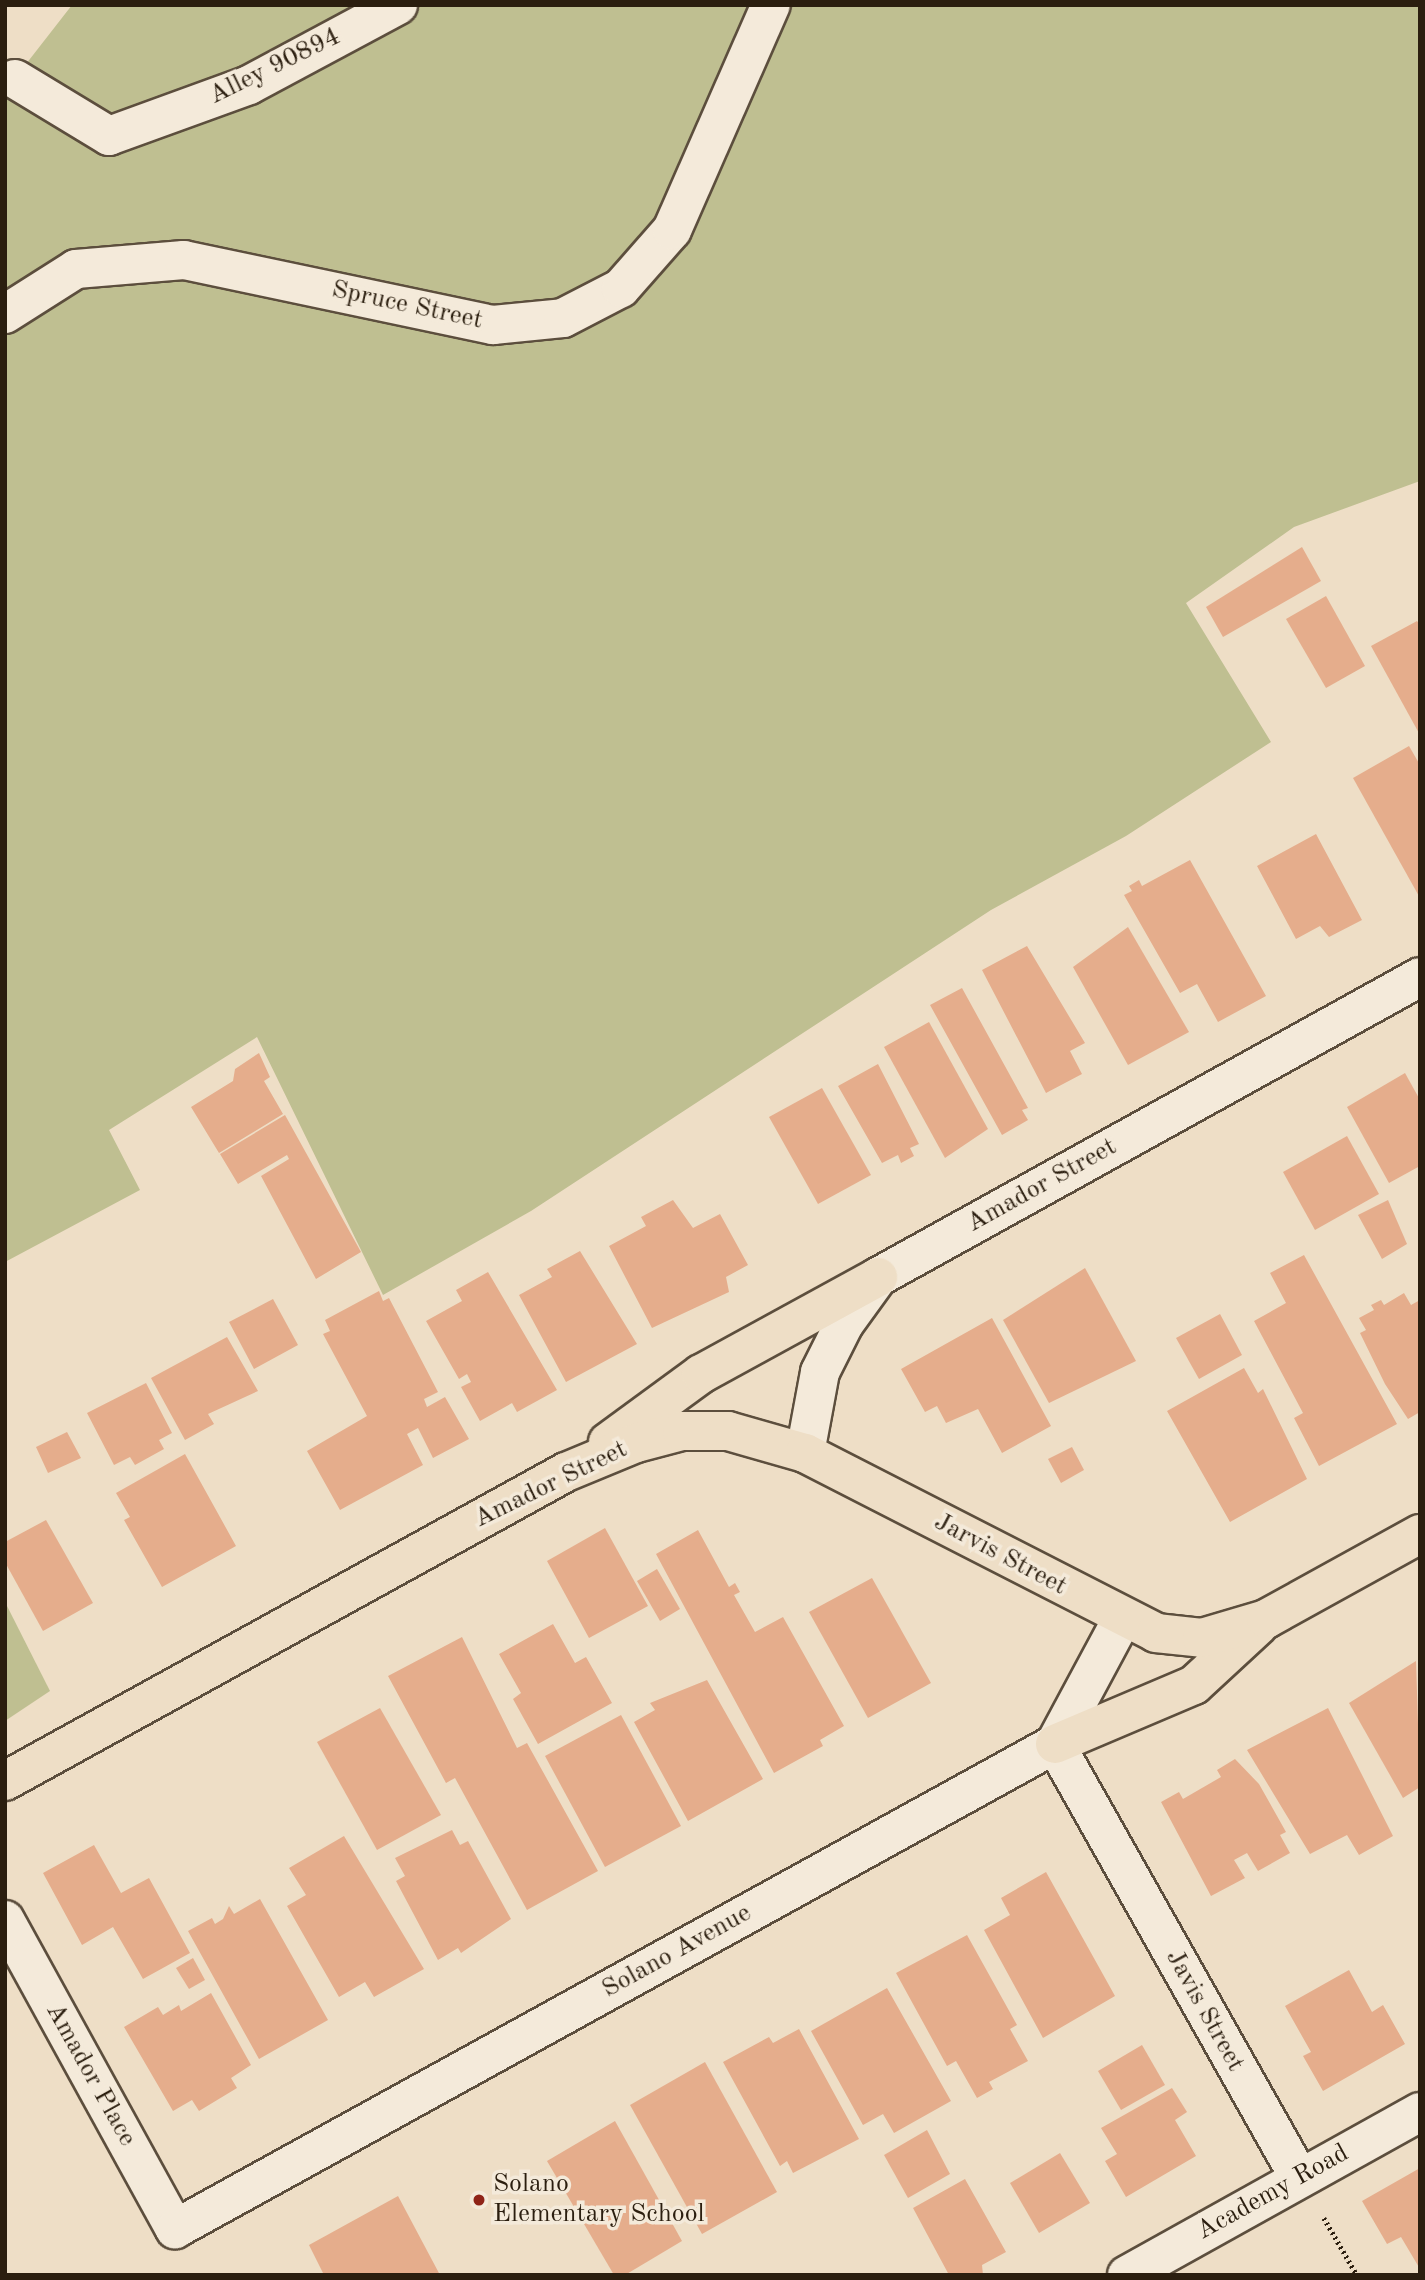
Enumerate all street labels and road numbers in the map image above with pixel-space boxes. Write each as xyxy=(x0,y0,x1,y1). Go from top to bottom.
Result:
street label: Alley 90894 xyxy=(204,22,346,112)
street label: Spruce Street xyxy=(329,275,485,337)
street label: Amador Street xyxy=(962,1132,1122,1240)
street label: Amador Street xyxy=(469,1434,633,1536)
street label: Jarvis Street xyxy=(928,1507,1072,1603)
street label: Solano Avenue xyxy=(597,1898,757,2006)
street label: Javis Street xyxy=(1158,1945,1250,2077)
street label: Amador Place xyxy=(38,1998,142,2152)
street label: Academy Road xyxy=(1191,2138,1355,2248)

